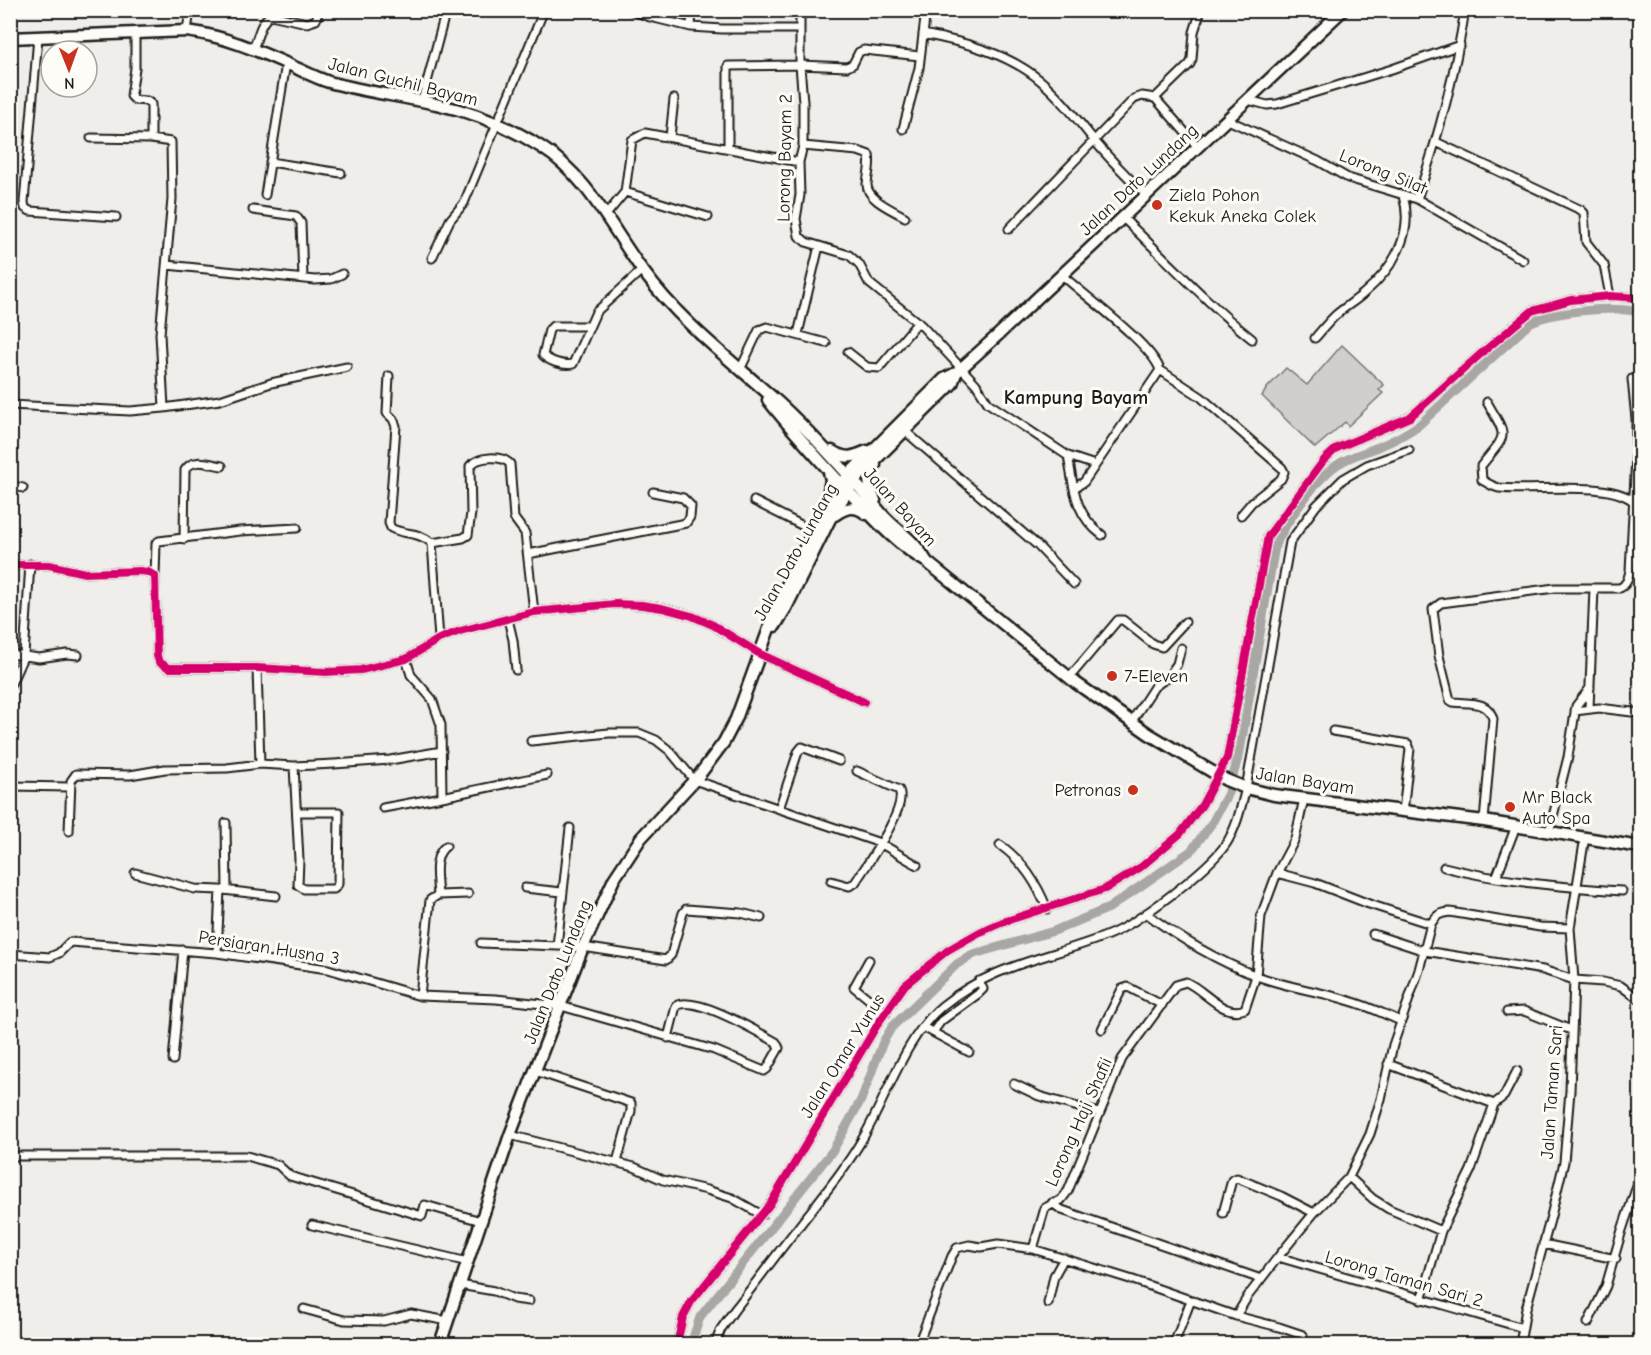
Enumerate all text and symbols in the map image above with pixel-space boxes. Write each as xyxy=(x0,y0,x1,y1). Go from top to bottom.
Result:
north arrow xyxy=(39,39,99,99)
street label: Jalan Guchil Bayam xyxy=(326,53,480,111)
text: N xyxy=(64,74,75,92)
street label: Lorong Bayam 2 xyxy=(773,94,797,222)
street label: Jalan Dato Lundang xyxy=(1076,120,1202,240)
street label: Lorong Silat xyxy=(1336,145,1431,199)
place label: Ziela Pohon Kekuk Aneka Colek xyxy=(1169,185,1316,227)
marker: Ziela Pohon Kekuk Aneka Colek xyxy=(1150,198,1164,212)
district label: Kampung Bayam xyxy=(1004,386,1148,409)
street label: Jalan Bayam xyxy=(859,463,941,551)
street label: Jalan Dato Lundang xyxy=(750,480,842,624)
place label: 7-Eleven xyxy=(1124,666,1188,687)
marker: 7-Eleven xyxy=(1105,669,1119,683)
street label: Jalan Bayam xyxy=(1254,763,1356,799)
place label: Petronas xyxy=(1054,780,1121,801)
marker: Petronas xyxy=(1126,783,1140,797)
place label: Mr Black Auto Spa xyxy=(1522,787,1592,829)
marker: Mr Black Auto Spa xyxy=(1503,800,1517,814)
street label: Jalan Dato Lundang xyxy=(519,897,597,1047)
street label: Persiaran Husna 3 xyxy=(197,926,341,970)
street label: Jalan Omar Yunus xyxy=(796,990,890,1122)
street label: Jalan Taman Sari xyxy=(1537,1024,1567,1160)
street label: Lorong Haji Shafii xyxy=(1041,1054,1117,1190)
street label: Lorong Taman Sari 2 xyxy=(1323,1246,1485,1312)

